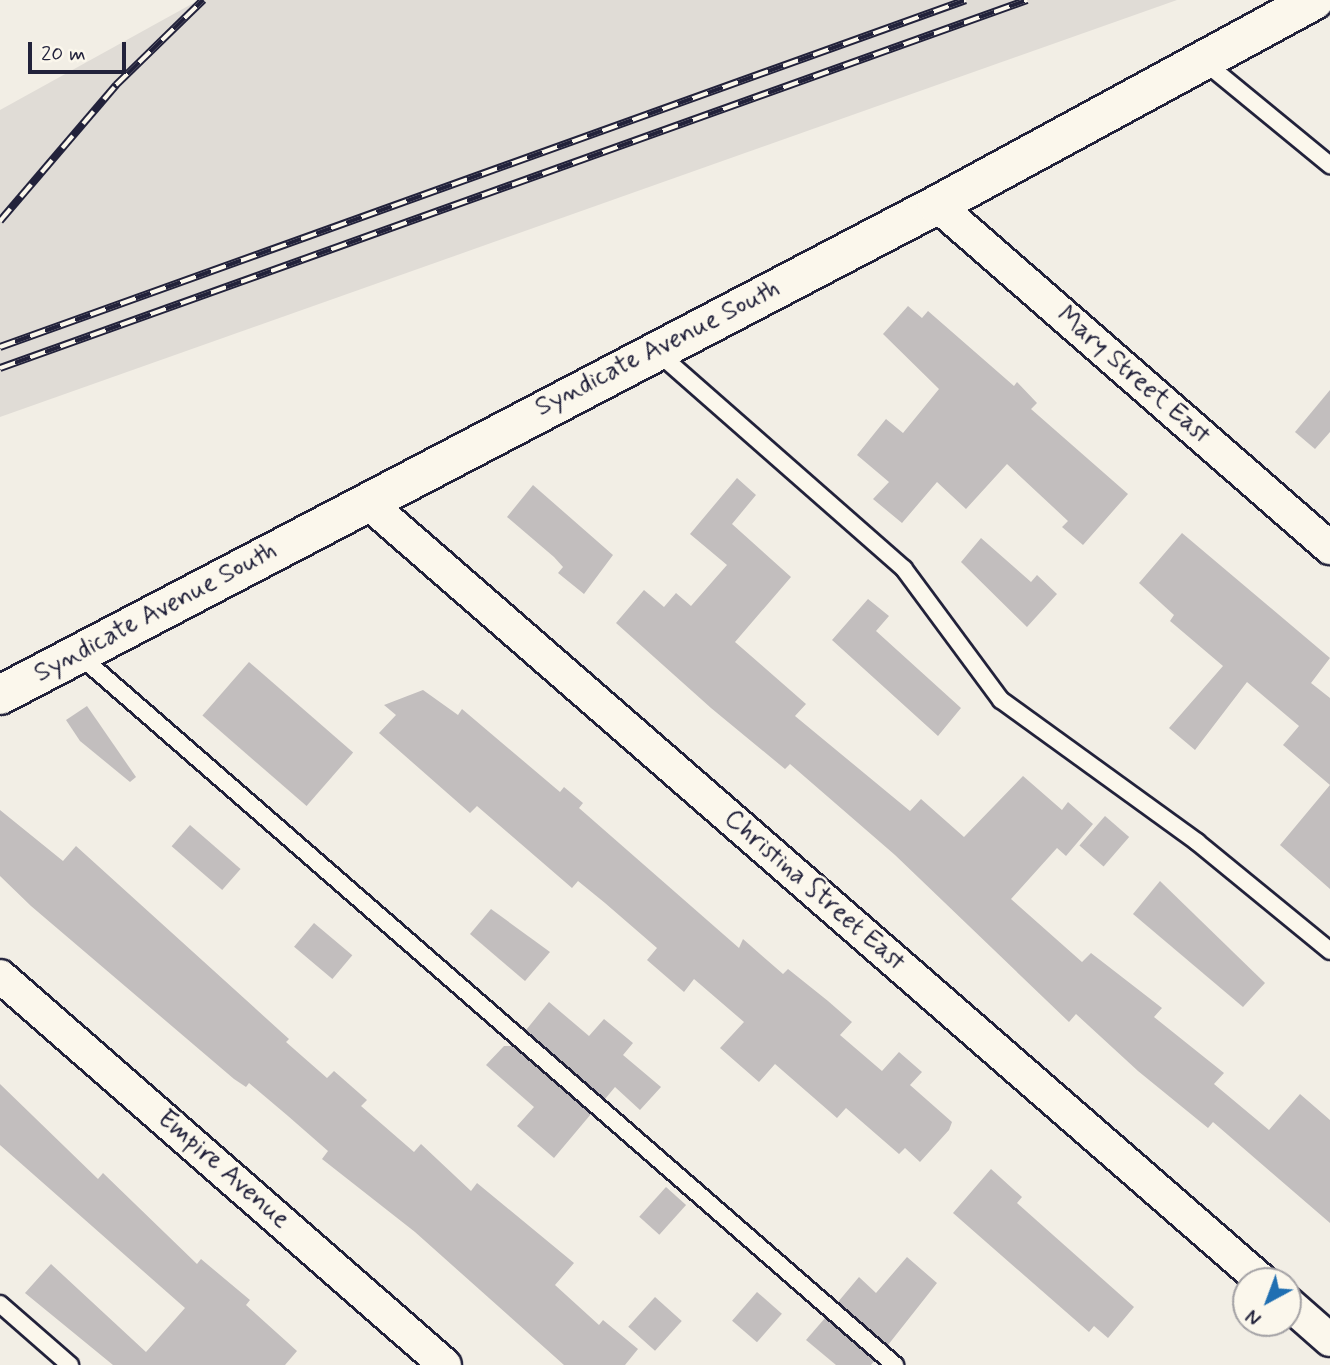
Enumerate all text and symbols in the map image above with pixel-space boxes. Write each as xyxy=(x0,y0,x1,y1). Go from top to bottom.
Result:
scale bar xyxy=(32,28,130,72)
text: 20 m xyxy=(41,40,86,68)
street label: Syndicate Avenue South xyxy=(533,275,783,423)
street label: Mary Street East xyxy=(1050,301,1216,451)
street label: Syndicate Avenue South xyxy=(31,537,281,689)
street label: Christina Street East xyxy=(715,802,913,980)
street label: Empire Avenue xyxy=(150,1104,296,1236)
north arrow xyxy=(1232,1267,1302,1337)
text: N xyxy=(1241,1303,1267,1330)

